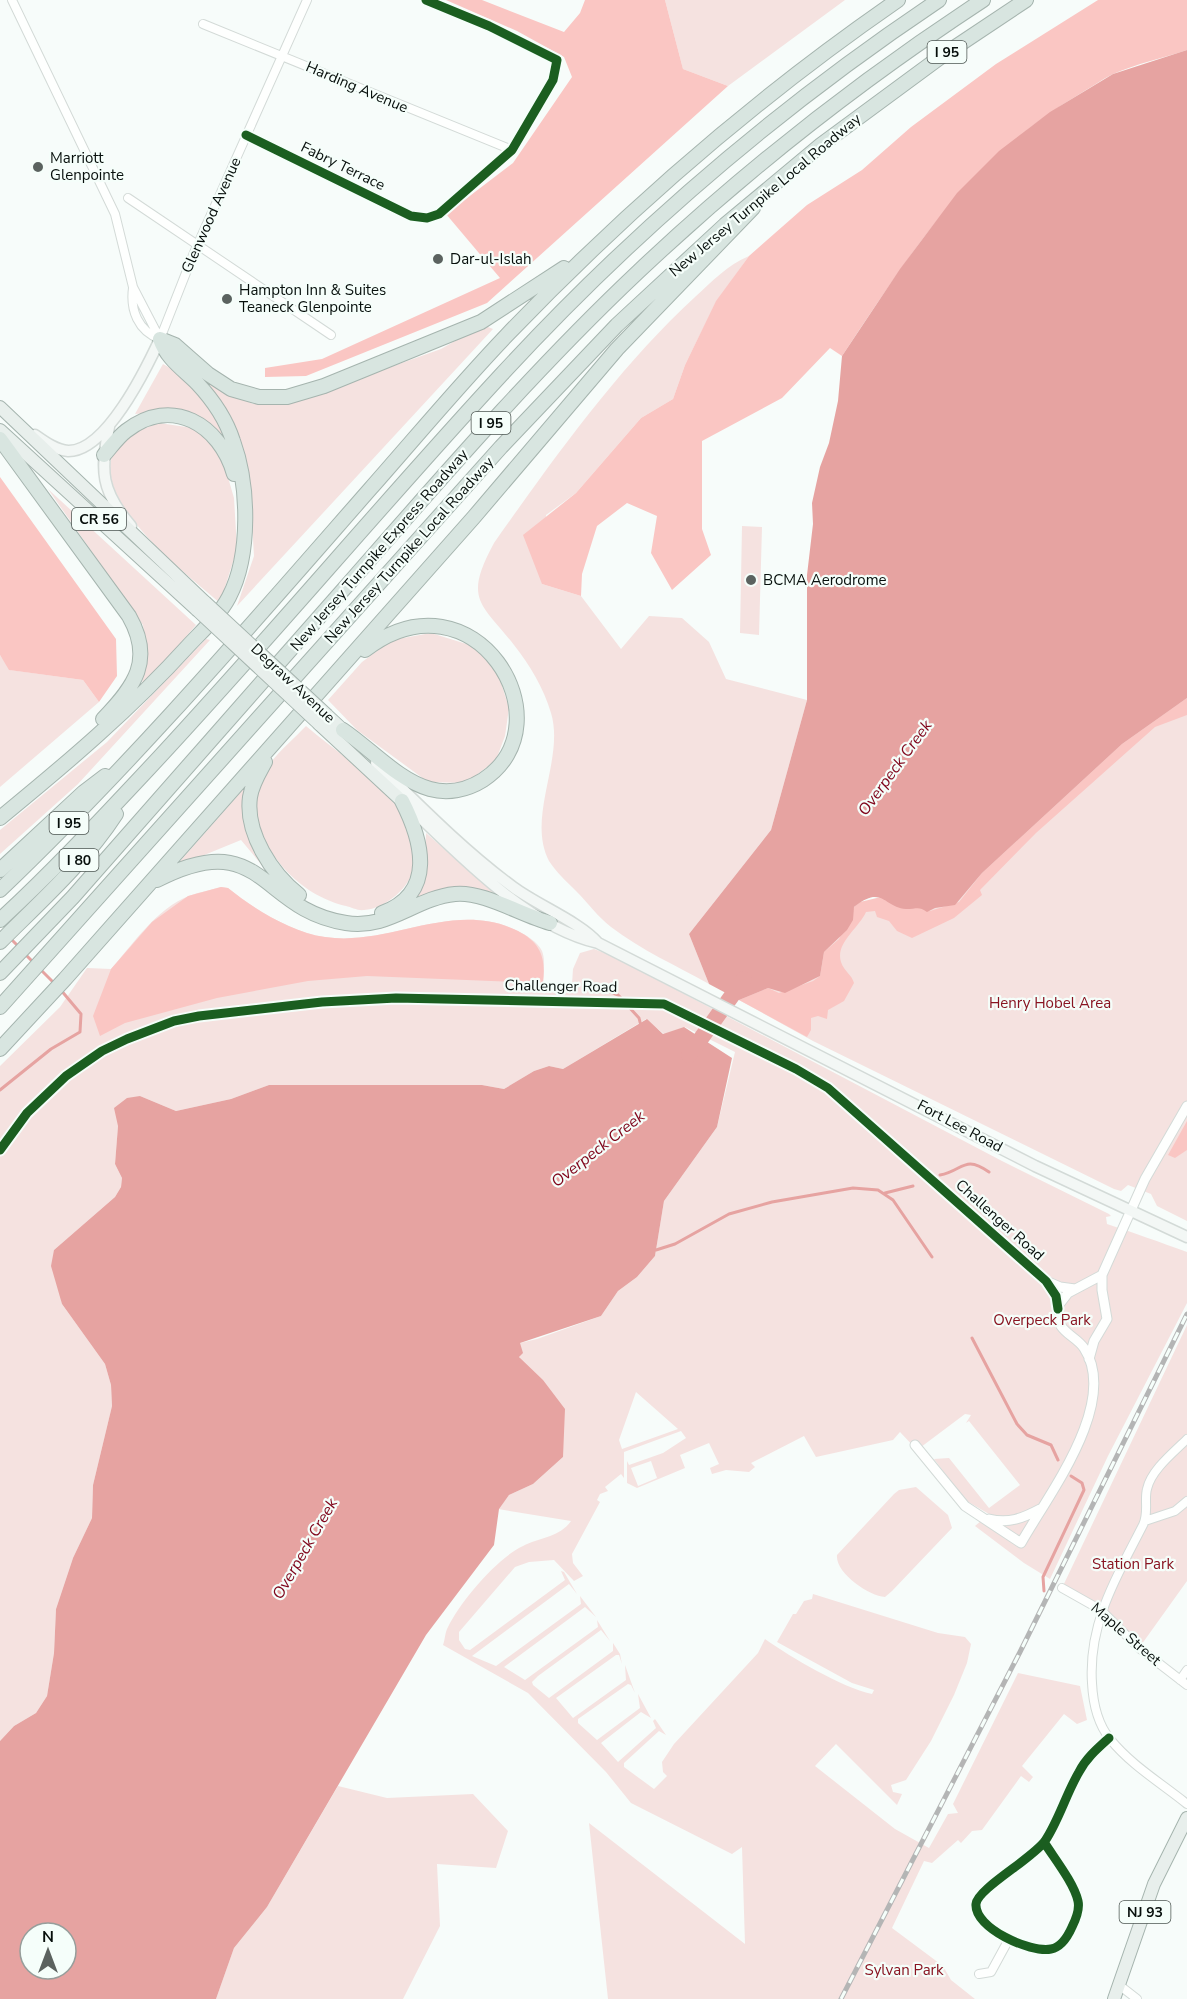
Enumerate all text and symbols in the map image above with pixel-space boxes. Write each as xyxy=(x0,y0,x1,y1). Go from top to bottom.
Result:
road number: I 95 xyxy=(928,41,966,63)
street label: Harding Avenue xyxy=(303,56,411,118)
street label: New Jersey Turnpike Local Roadway xyxy=(665,109,865,281)
street label: Fabry Terrace xyxy=(298,137,388,195)
place label: Marriott Glenpointe xyxy=(50,148,124,185)
street label: Glenwood Avenue xyxy=(177,154,245,276)
marker: Marriott Glenpointe xyxy=(31,160,45,174)
place label: Dar-ul-Islah xyxy=(450,249,532,269)
marker: Dar-ul-Islah xyxy=(431,252,445,266)
place label: Hampton Inn & Suites Teaneck Glenpointe xyxy=(239,280,386,317)
marker: Hampton Inn & Suites Teaneck Glenpointe xyxy=(220,292,234,306)
road number: I 95 xyxy=(472,412,510,434)
street label: New Jersey Turnpike Express Roadway xyxy=(286,444,473,655)
street label: New Jersey Turnpike Local Roadway xyxy=(320,452,498,647)
road number: CR 56 xyxy=(72,508,126,530)
place label: BCMA Aerodrome xyxy=(763,570,887,590)
marker: BCMA Aerodrome xyxy=(744,573,758,587)
street label: Degraw Avenue xyxy=(246,639,340,727)
water label: Overpeck Creek xyxy=(853,715,938,820)
road number: I 95 xyxy=(50,812,88,834)
road number: I 80 xyxy=(60,849,98,871)
street label: Challenger Road xyxy=(504,975,618,997)
park label: Henry Hobel Area xyxy=(989,993,1111,1013)
street label: Fort Lee Road xyxy=(914,1095,1006,1157)
water label: Overpeck Creek xyxy=(547,1105,650,1193)
street label: Challenger Road xyxy=(951,1175,1049,1265)
park label: Overpeck Park xyxy=(993,1310,1091,1330)
water label: Overpeck Creek xyxy=(267,1494,343,1604)
park label: Station Park xyxy=(1092,1554,1174,1574)
street label: Maple Street xyxy=(1087,1598,1166,1670)
road number: NJ 93 xyxy=(1120,1901,1170,1923)
north arrow xyxy=(18,1921,78,1981)
text: N xyxy=(42,1926,54,1948)
park label: Sylvan Park xyxy=(865,1960,944,1980)

